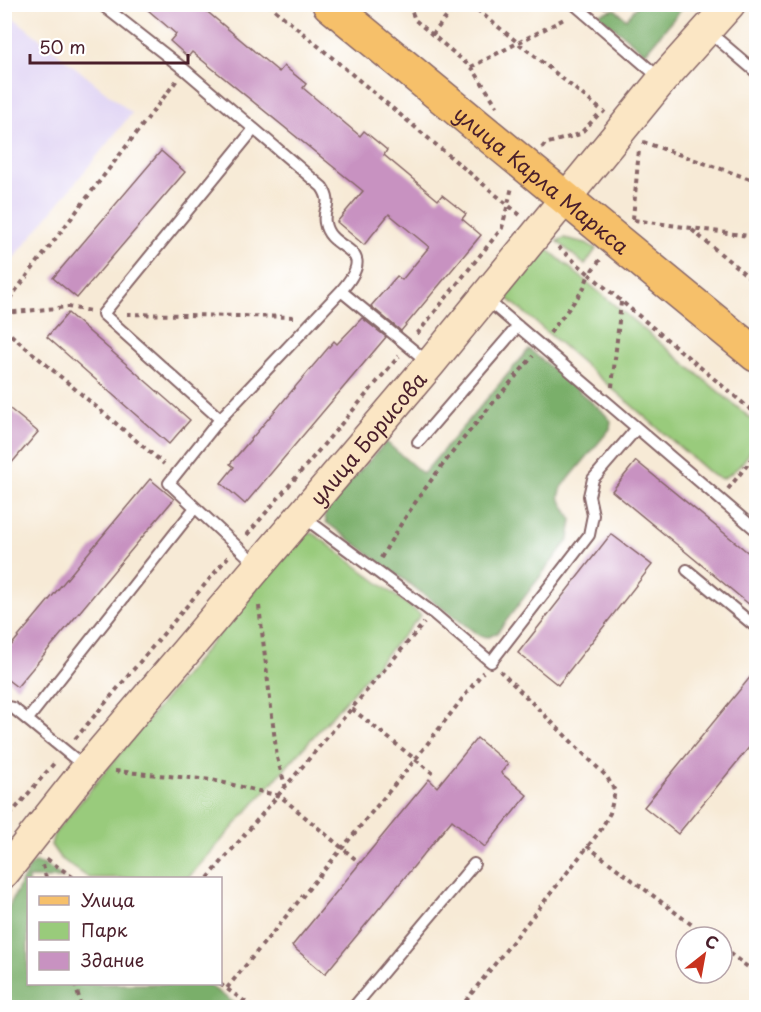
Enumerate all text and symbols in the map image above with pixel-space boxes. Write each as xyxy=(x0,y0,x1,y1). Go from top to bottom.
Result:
scale bar xyxy=(30,27,188,65)
text: 50 m xyxy=(39,33,86,60)
street label: улица Карла Маркса xyxy=(447,97,637,261)
street label: улица Борисова xyxy=(301,364,434,512)
legend xyxy=(27,877,222,985)
text: Улица xyxy=(81,886,135,913)
text: Парк xyxy=(81,916,128,943)
north arrow xyxy=(674,925,734,985)
text: С xyxy=(701,928,724,955)
text: Здание xyxy=(81,946,144,973)

